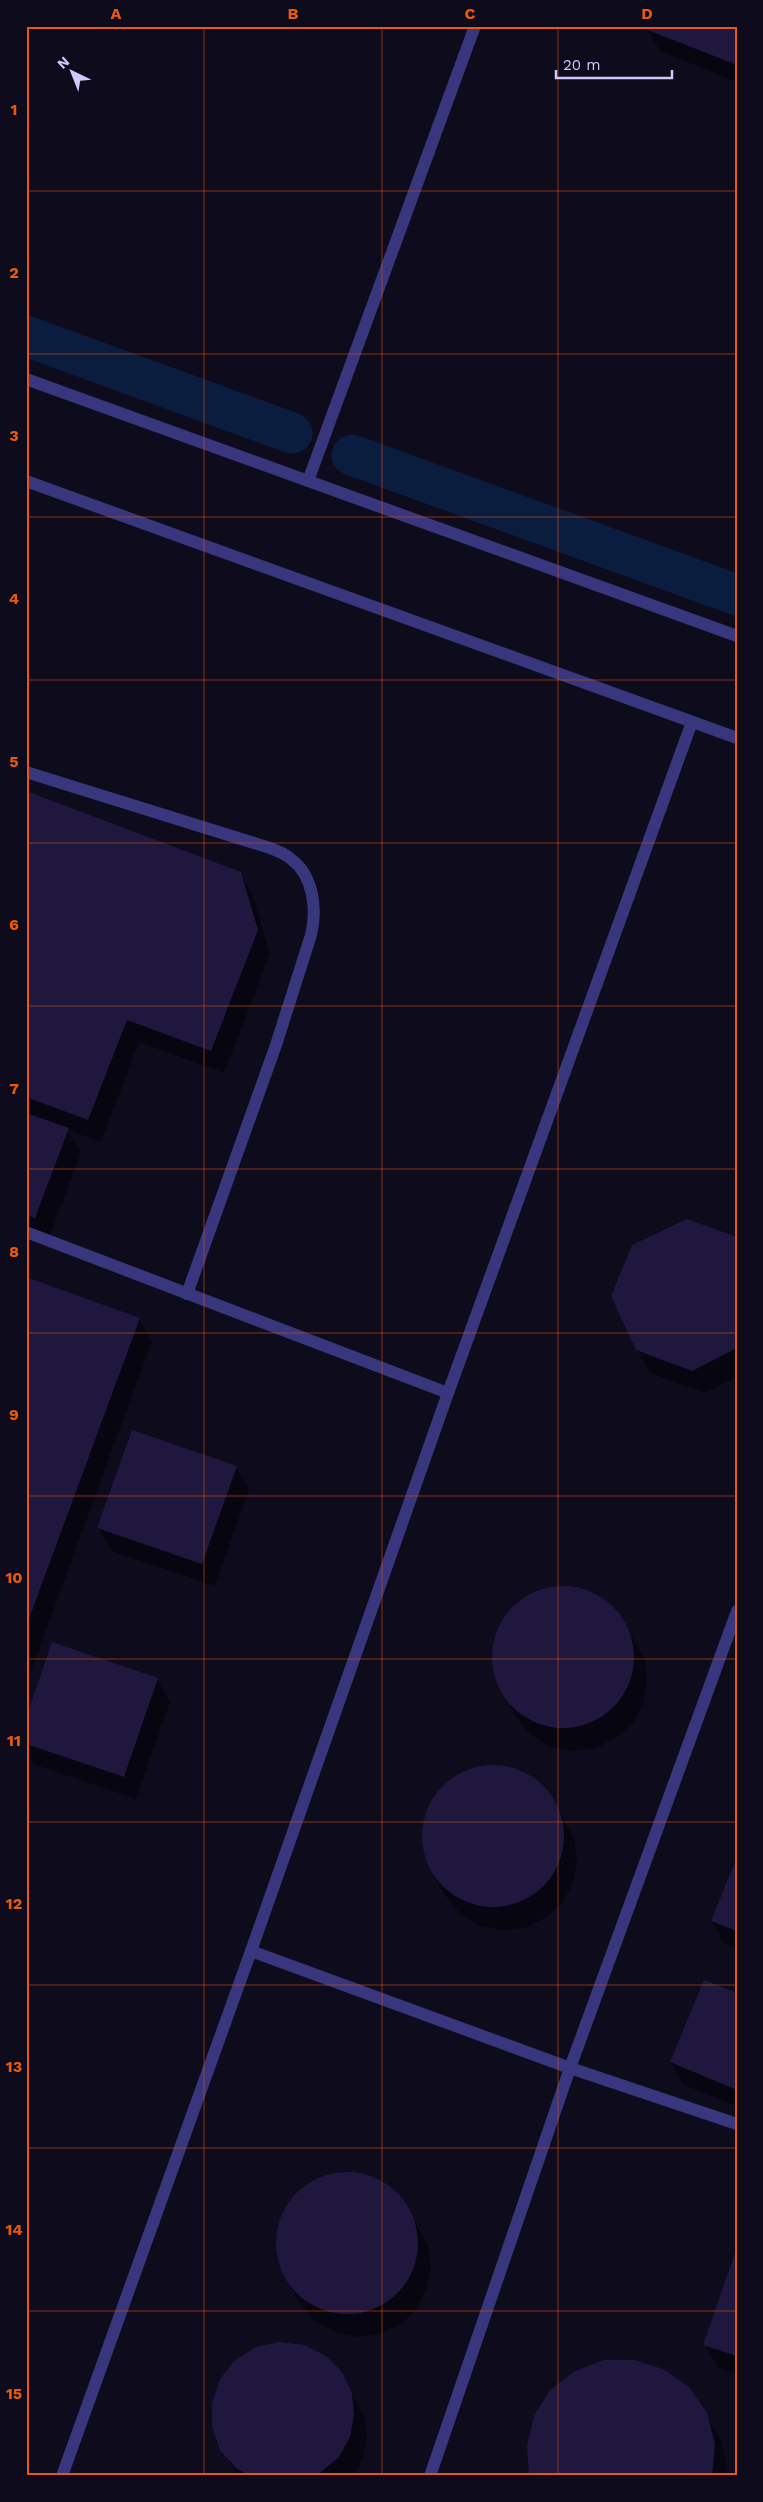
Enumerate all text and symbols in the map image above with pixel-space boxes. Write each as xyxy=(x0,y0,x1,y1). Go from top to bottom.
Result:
text: A xyxy=(111,4,122,23)
text: B xyxy=(288,4,299,23)
text: C xyxy=(465,4,476,23)
text: D xyxy=(641,4,653,23)
north arrow xyxy=(48,48,98,98)
scale bar xyxy=(556,48,672,80)
text: N xyxy=(54,53,72,72)
text: 20 m xyxy=(563,56,601,74)
text: 1 xyxy=(11,100,17,119)
text: 2 xyxy=(9,263,19,282)
text: 3 xyxy=(9,426,19,445)
text: 4 xyxy=(9,589,19,608)
text: 5 xyxy=(9,752,19,771)
text: 6 xyxy=(9,915,19,934)
text: 7 xyxy=(9,1079,19,1098)
text: 8 xyxy=(9,1242,19,1261)
text: 9 xyxy=(9,1405,19,1424)
text: 10 xyxy=(5,1568,23,1587)
text: 11 xyxy=(7,1731,21,1750)
text: 12 xyxy=(6,1894,22,1913)
text: 13 xyxy=(6,2057,22,2076)
text: 14 xyxy=(5,2220,23,2239)
text: 15 xyxy=(6,2384,22,2403)

